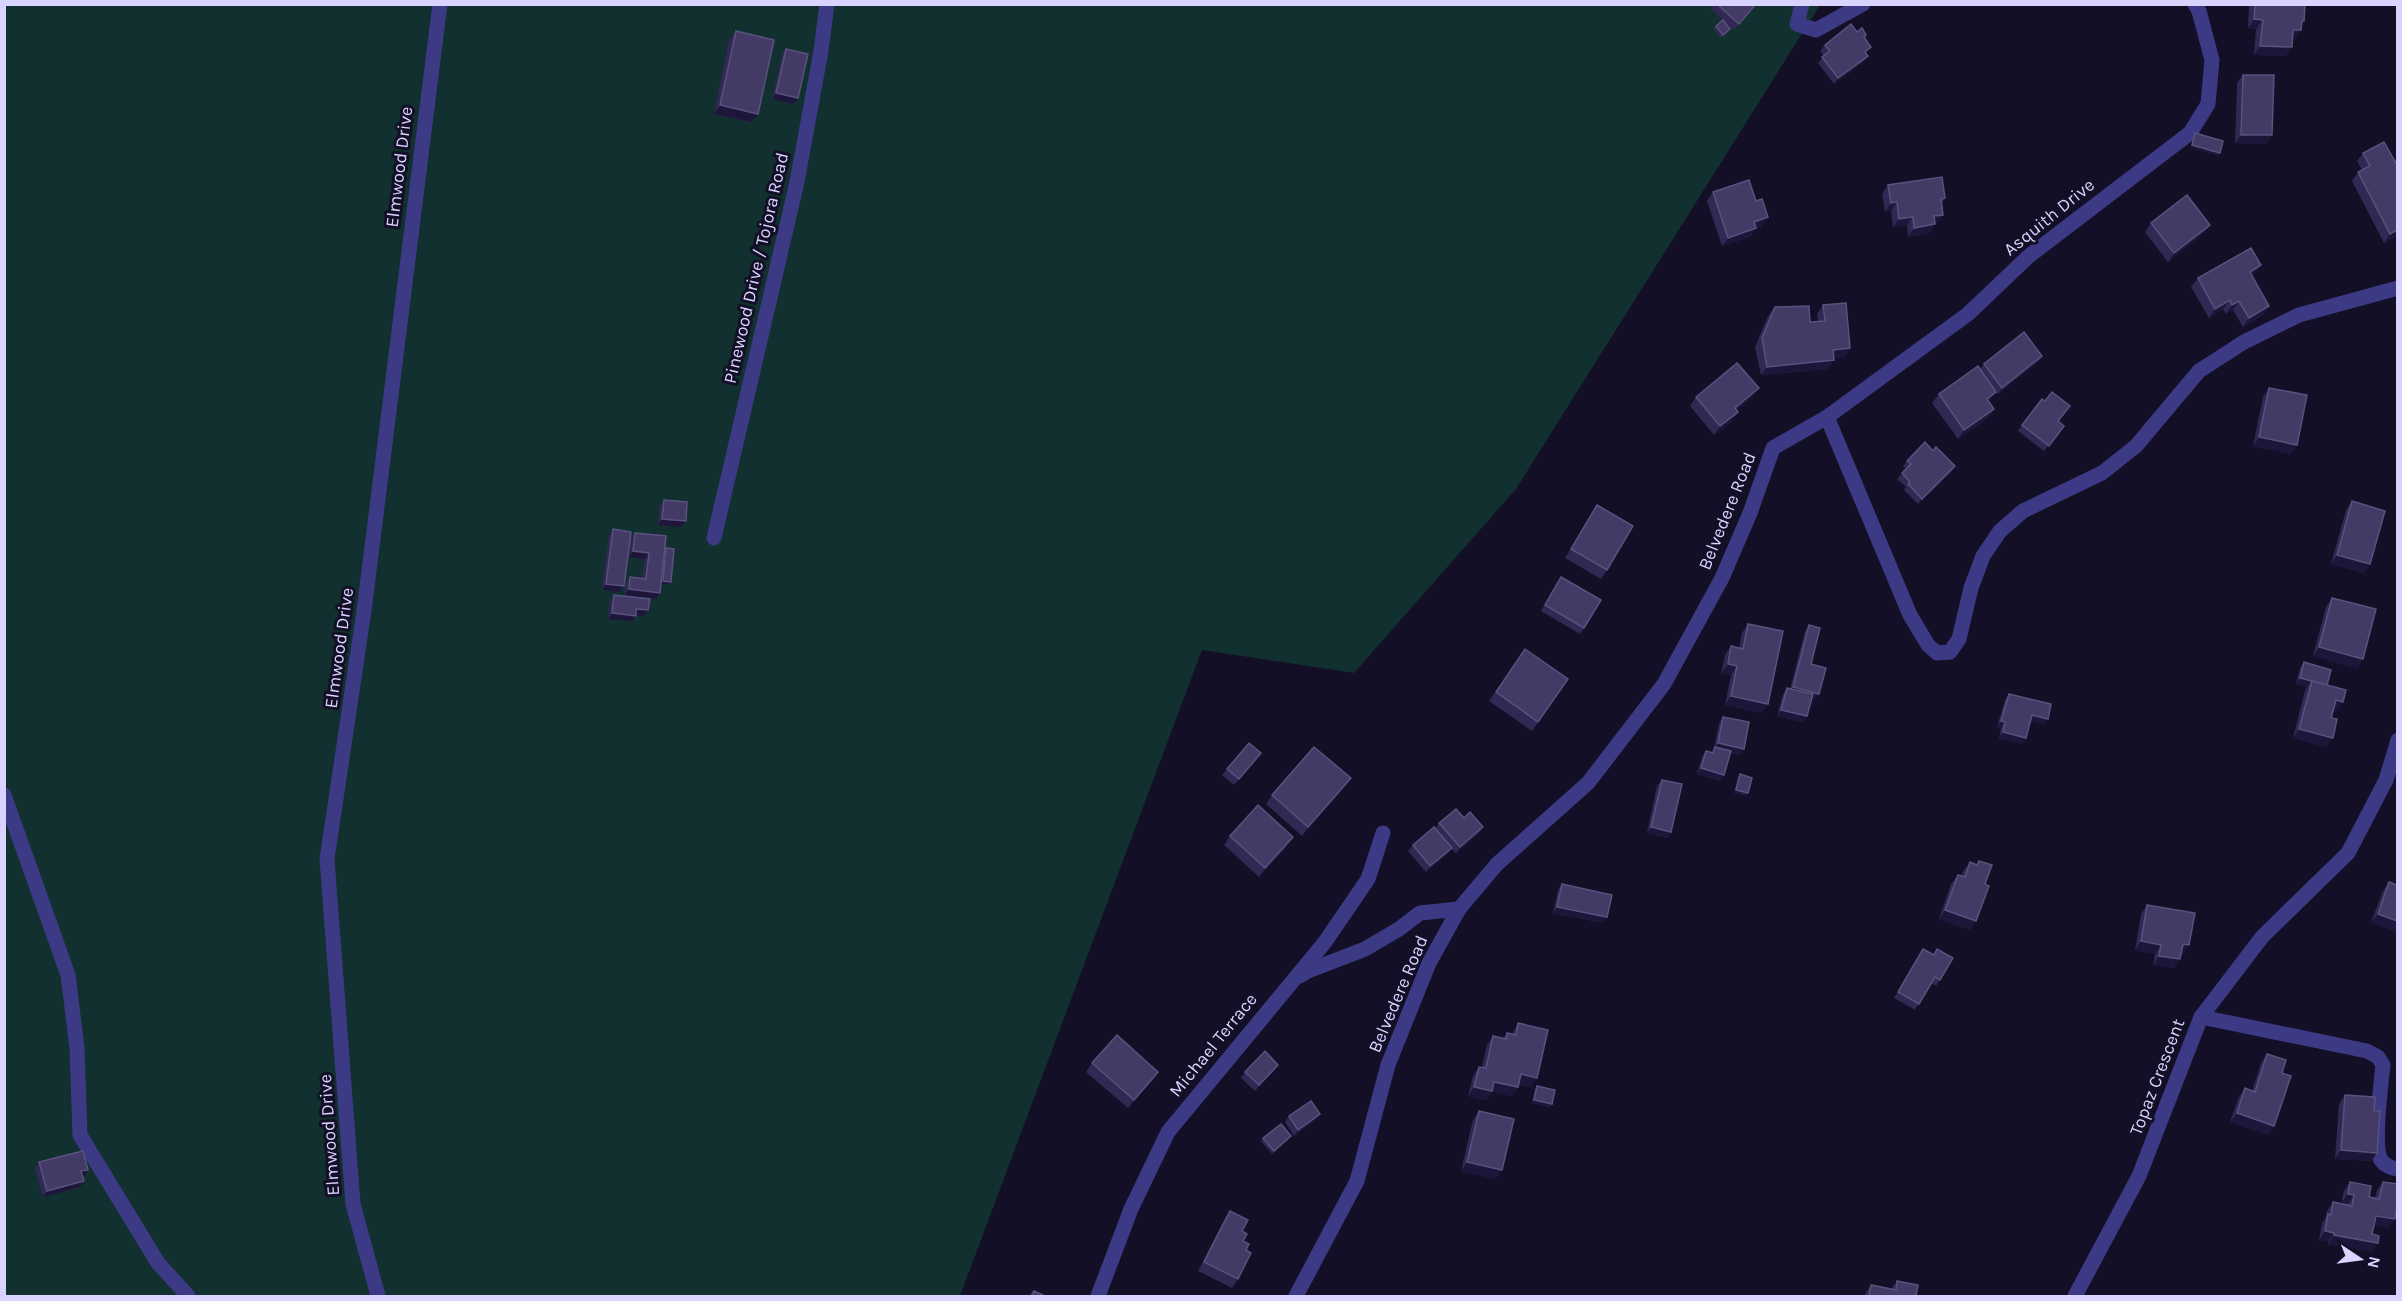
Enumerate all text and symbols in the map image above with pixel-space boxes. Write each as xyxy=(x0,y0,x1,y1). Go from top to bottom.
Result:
street label: Elmwood Drive xyxy=(381,105,417,229)
street label: Pinewood Drive / Tojora Road xyxy=(719,150,793,386)
street label: Asquith Drive xyxy=(1999,174,2099,260)
street label: Belvedere Road xyxy=(1693,449,1761,573)
street label: Elmwood Drive xyxy=(320,586,358,710)
street label: Belvedere Road xyxy=(1363,932,1433,1056)
street label: Michael Terrace xyxy=(1164,988,1262,1102)
street label: Topaz Crescent xyxy=(2125,1015,2189,1138)
street label: Elmwood Drive xyxy=(314,1074,344,1196)
north arrow xyxy=(2330,1229,2390,1289)
text: N xyxy=(2364,1255,2385,1270)

